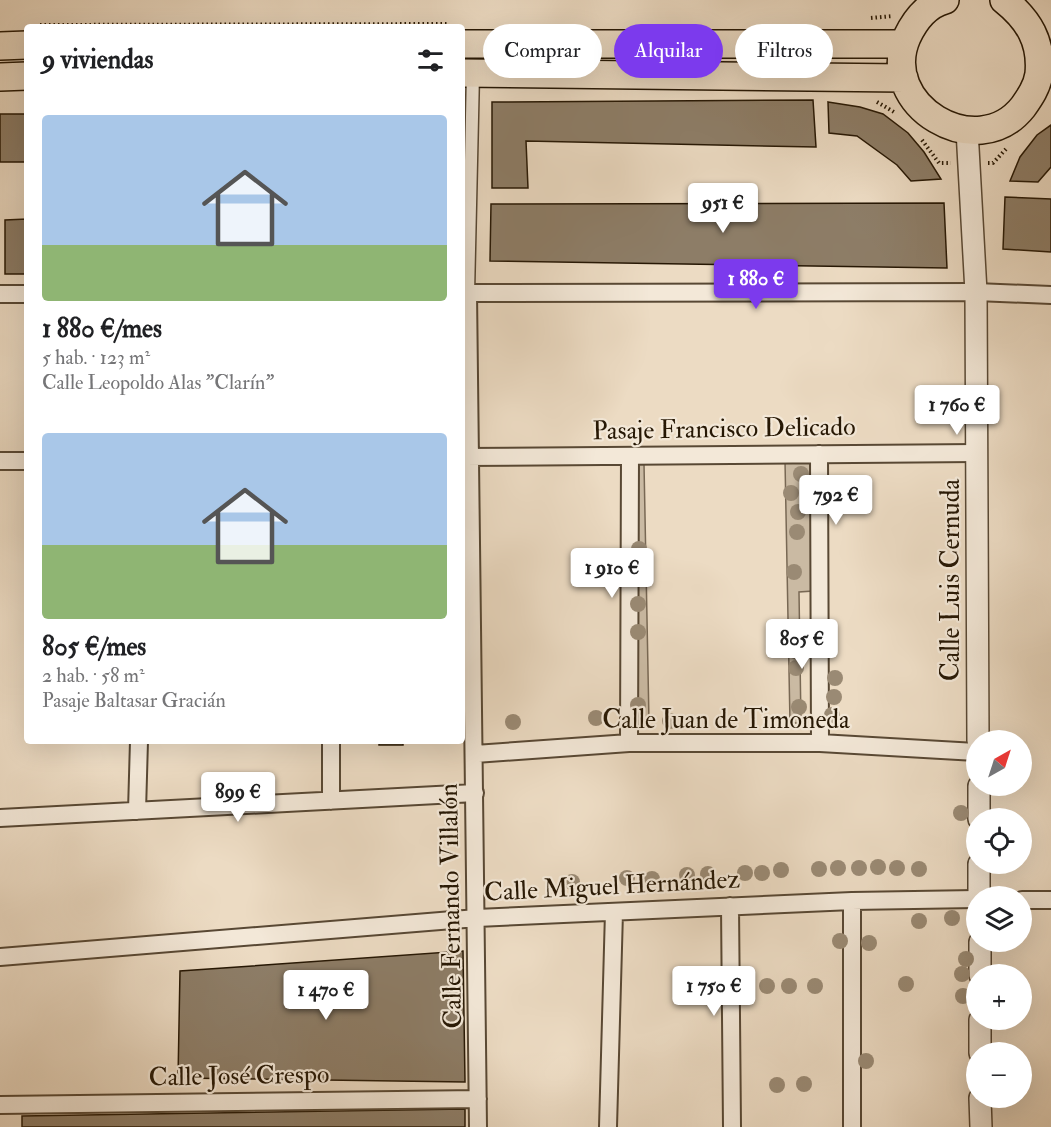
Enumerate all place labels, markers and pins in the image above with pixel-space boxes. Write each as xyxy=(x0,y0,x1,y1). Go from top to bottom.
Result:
pin: 951 € xyxy=(681,183,765,234)
pin: 1 880 € xyxy=(701,259,811,310)
pin: 1 760 € xyxy=(902,385,1012,436)
pin: 792 € xyxy=(794,475,878,526)
pin: 1 910 € xyxy=(557,548,667,599)
pin: 805 € xyxy=(760,619,844,670)
pin: 899 € xyxy=(196,772,280,823)
pin: 1 750 € xyxy=(659,966,769,1017)
pin: 1 470 € xyxy=(271,970,381,1021)

